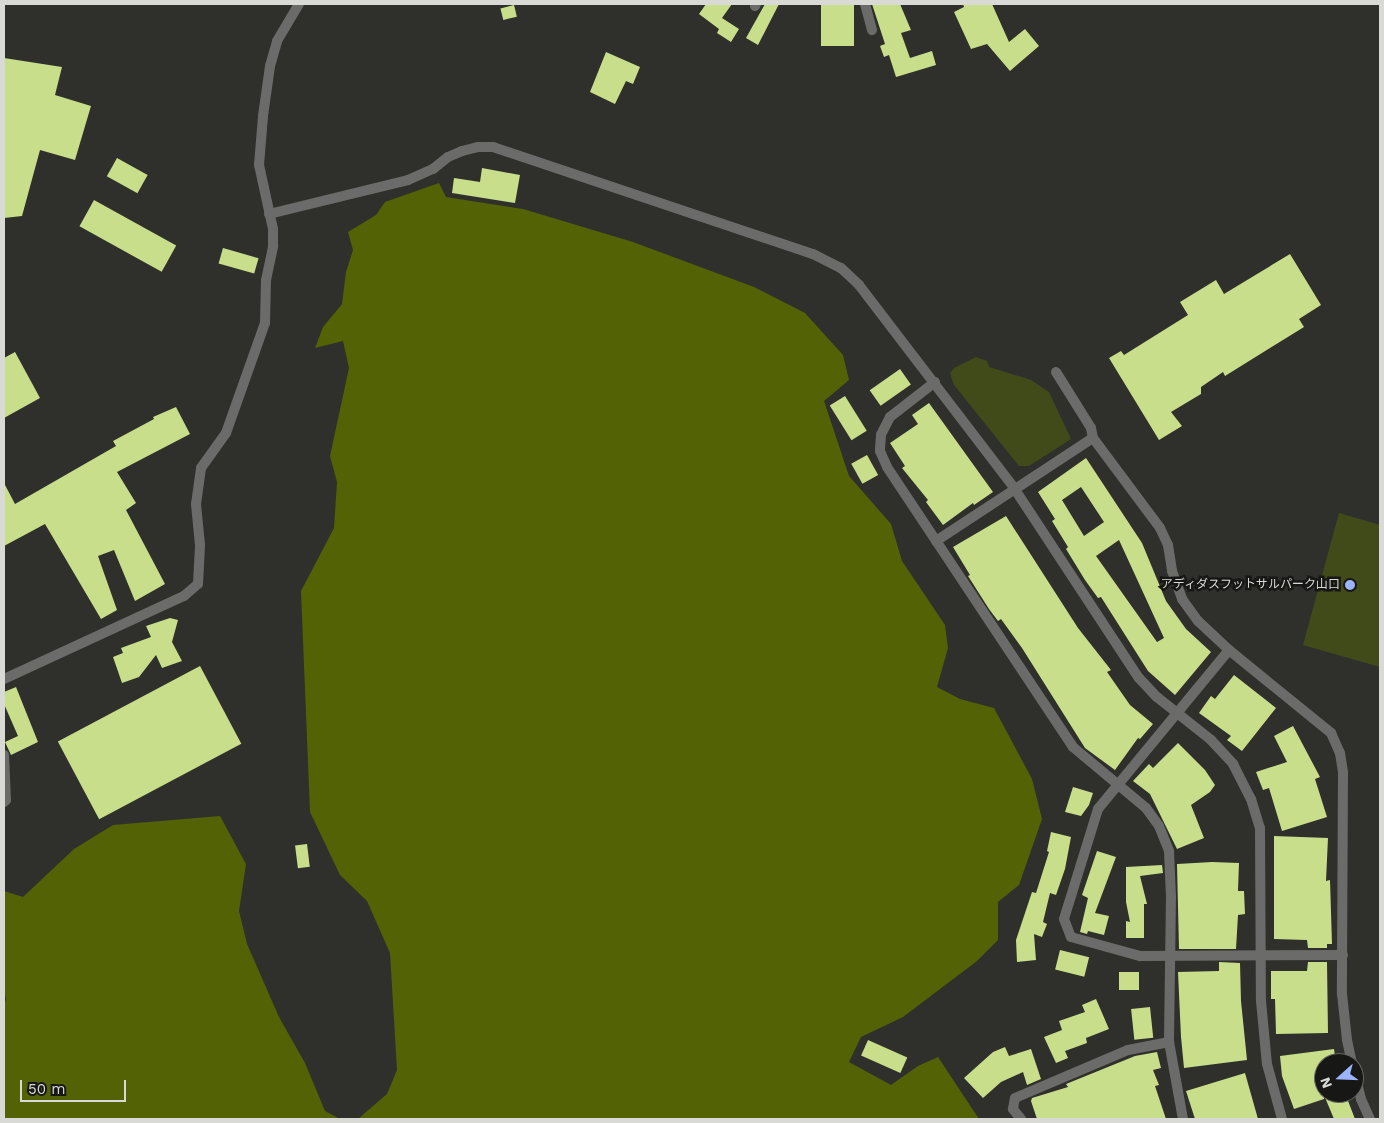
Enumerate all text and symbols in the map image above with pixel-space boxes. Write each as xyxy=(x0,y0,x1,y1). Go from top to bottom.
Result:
place label: アディダスフットサルパーク山口 xyxy=(1160,578,1340,592)
marker: アディダスフットサルパーク山口 xyxy=(1344,579,1356,591)
north arrow xyxy=(1314,1053,1364,1103)
scale bar xyxy=(22,1070,129,1102)
text: N xyxy=(1317,1075,1335,1090)
text: 50 m xyxy=(28,1080,65,1098)

